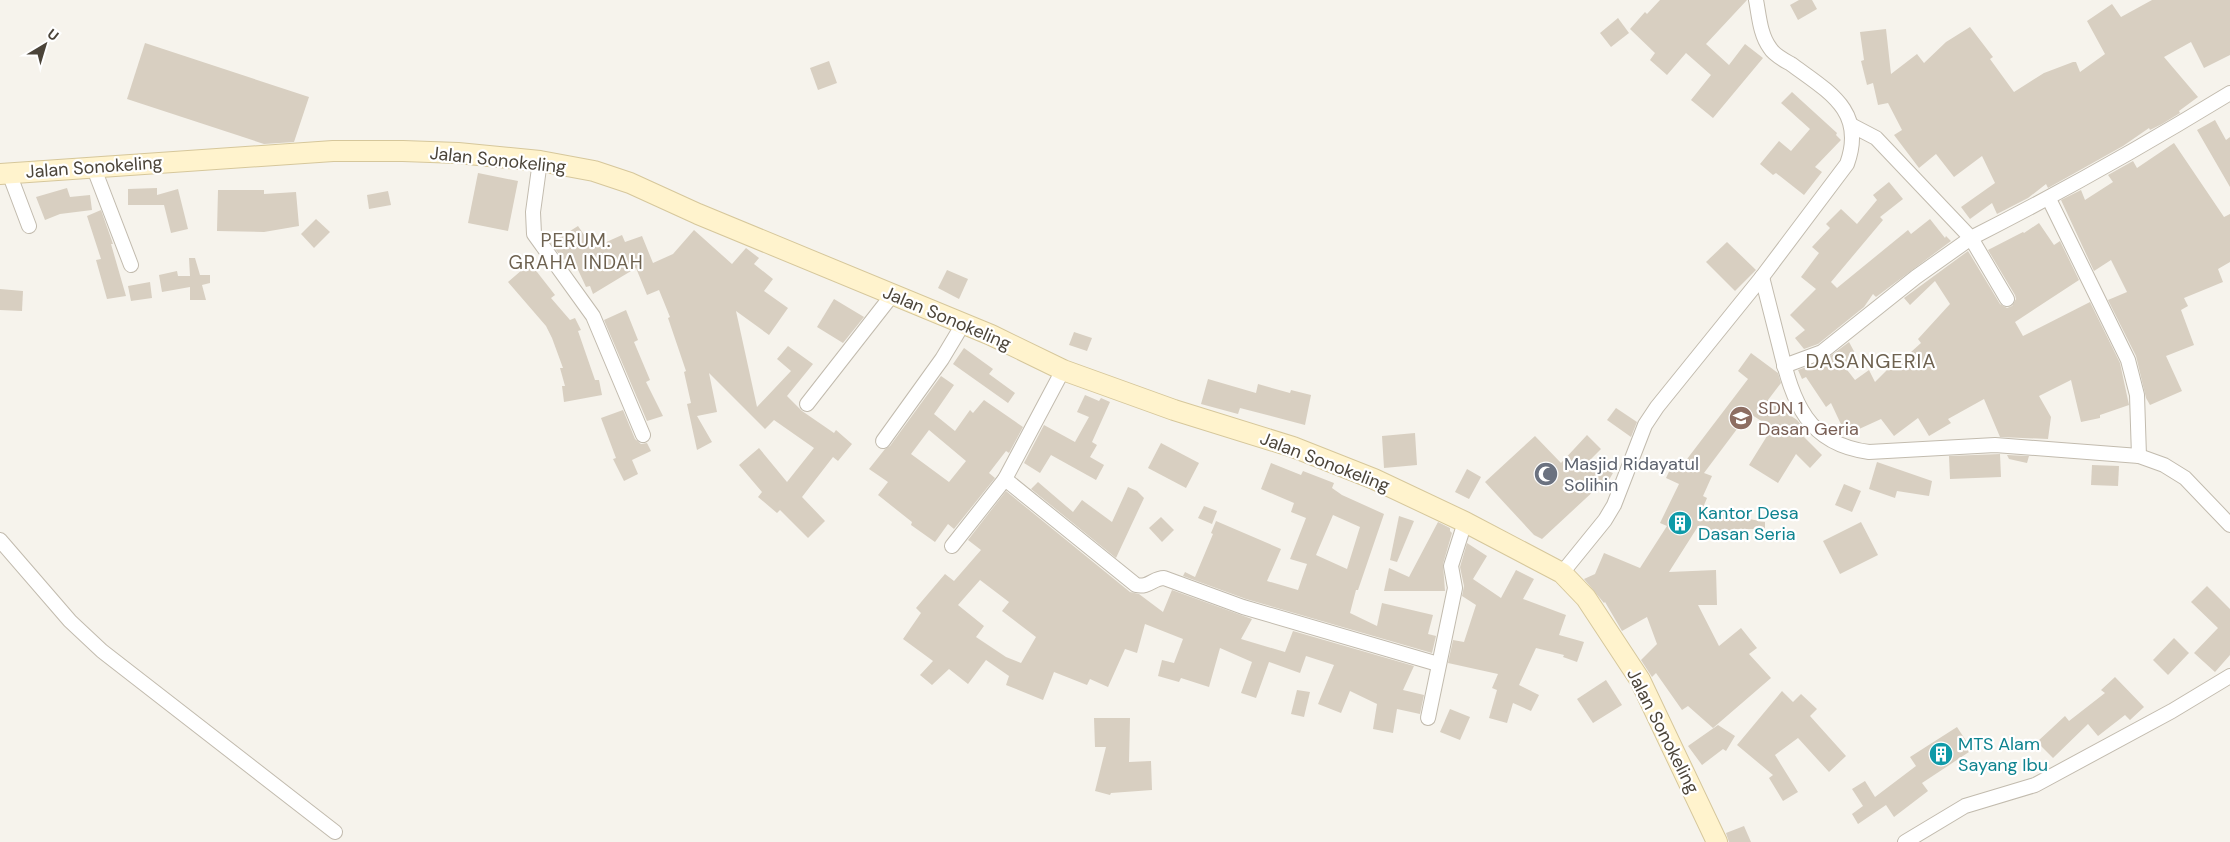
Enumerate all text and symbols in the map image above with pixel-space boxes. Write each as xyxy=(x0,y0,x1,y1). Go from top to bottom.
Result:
north arrow xyxy=(20,20,70,70)
text: U xyxy=(44,25,62,45)
street label: Jalan Sonokeling xyxy=(429,141,567,179)
street label: Jalan Sonokeling xyxy=(25,150,163,184)
district label: PERUM. GRAHA INDAH xyxy=(508,228,644,275)
street label: Jalan Sonokeling xyxy=(879,280,1015,356)
district label: DASANGERIA xyxy=(1805,348,1937,374)
place label: SDN 1 Dasan Geria xyxy=(1758,396,1859,441)
school or university icon: SDN 1 Dasan Geria xyxy=(1728,405,1754,431)
street label: Jalan Sonokeling xyxy=(1257,426,1393,498)
place label: Masjid Ridayatul Solihin xyxy=(1564,452,1699,497)
mosque icon: Masjid Ridayatul Solihin xyxy=(1533,461,1559,487)
place label: Kantor Desa Dasan Seria xyxy=(1698,501,1799,546)
building icon: Kantor Desa Dasan Seria xyxy=(1667,510,1693,536)
street label: Jalan Sonokeling xyxy=(1621,664,1705,798)
place label: MTS Alam Sayang Ibu xyxy=(1958,732,2048,777)
building icon: MTS Alam Sayang Ibu xyxy=(1928,741,1954,767)

